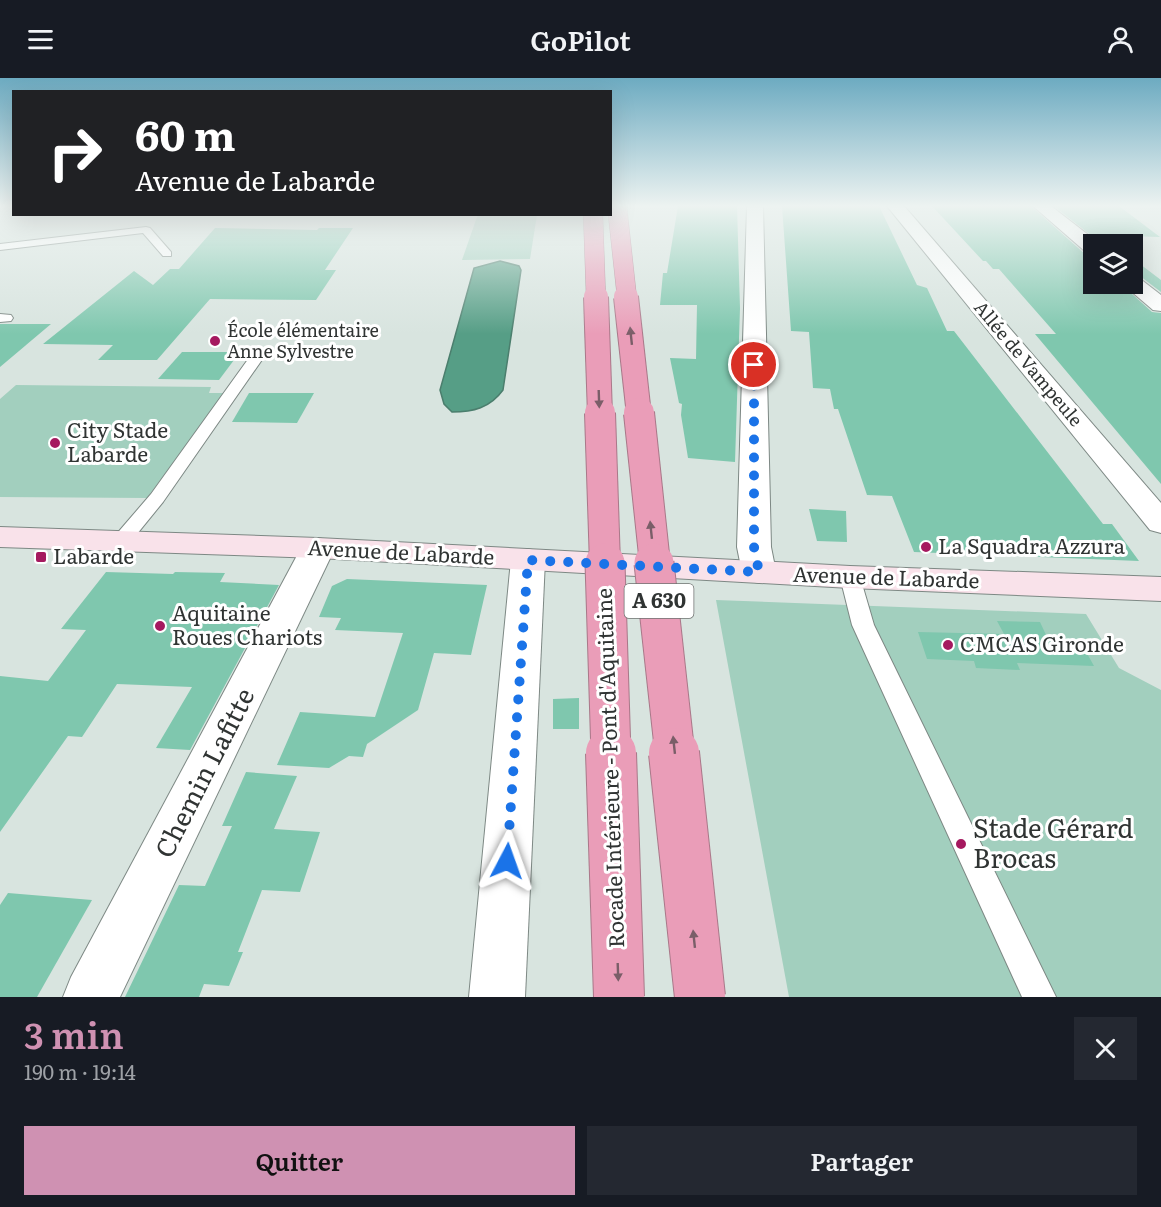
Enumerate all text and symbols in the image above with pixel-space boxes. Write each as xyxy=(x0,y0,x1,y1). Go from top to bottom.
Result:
text: GoPilot xyxy=(530,19,631,59)
icon: menu xyxy=(24,23,57,56)
icon: person xyxy=(1104,23,1137,56)
text: 60 m xyxy=(135,102,236,164)
icon: right xyxy=(36,114,114,192)
text: Avenue de Labarde xyxy=(135,159,375,199)
map controls xyxy=(1083,234,1143,294)
button: layers xyxy=(1083,234,1143,294)
street label: Allée de Vampeule xyxy=(968,294,1090,432)
place label: École élémentaire Anne Sylvestre xyxy=(227,316,379,364)
one-way arrow xyxy=(626,327,636,346)
marker: École élémentaire Anne Sylvestre xyxy=(208,334,222,348)
pin xyxy=(728,339,779,390)
icon: arrive xyxy=(737,348,770,381)
one-way arrow xyxy=(595,389,604,408)
place label: City Stade Labarde xyxy=(67,413,168,468)
marker: City Stade Labarde xyxy=(48,436,62,450)
one-way arrow xyxy=(646,521,656,540)
place label: La Squadra Azzura xyxy=(938,529,1126,560)
street label: Avenue de Labarde xyxy=(307,530,495,571)
place label: Labarde xyxy=(53,539,134,570)
marker: La Squadra Azzura xyxy=(919,540,933,554)
marker: Labarde xyxy=(34,550,48,564)
street label: Avenue de Labarde xyxy=(792,557,980,594)
road number: A 630 xyxy=(624,584,694,618)
street label: Rocade Intérieure - Pont d'Aquitaine xyxy=(587,588,630,949)
place label: Aquitaine Roues Chariots xyxy=(172,596,322,651)
marker: Aquitaine Roues Chariots xyxy=(153,619,167,633)
place label: CMCAS Gironde xyxy=(960,627,1124,658)
marker: CMCAS Gironde xyxy=(941,638,955,652)
street label: Chemin Lafitte xyxy=(143,680,262,864)
one-way arrow xyxy=(669,735,679,754)
place label: Stade Gérard Brocas xyxy=(973,807,1134,876)
position arrow xyxy=(475,829,539,893)
marker: Stade Gérard Brocas xyxy=(954,837,968,851)
one-way arrow xyxy=(689,929,699,948)
one-way arrow xyxy=(613,962,623,981)
text: 3 min xyxy=(24,1007,124,1060)
button: close xyxy=(1074,1017,1137,1080)
text: 190 m · 19:14 xyxy=(24,1056,136,1086)
button: Quitter xyxy=(24,1126,575,1195)
button: Partager xyxy=(587,1126,1137,1195)

